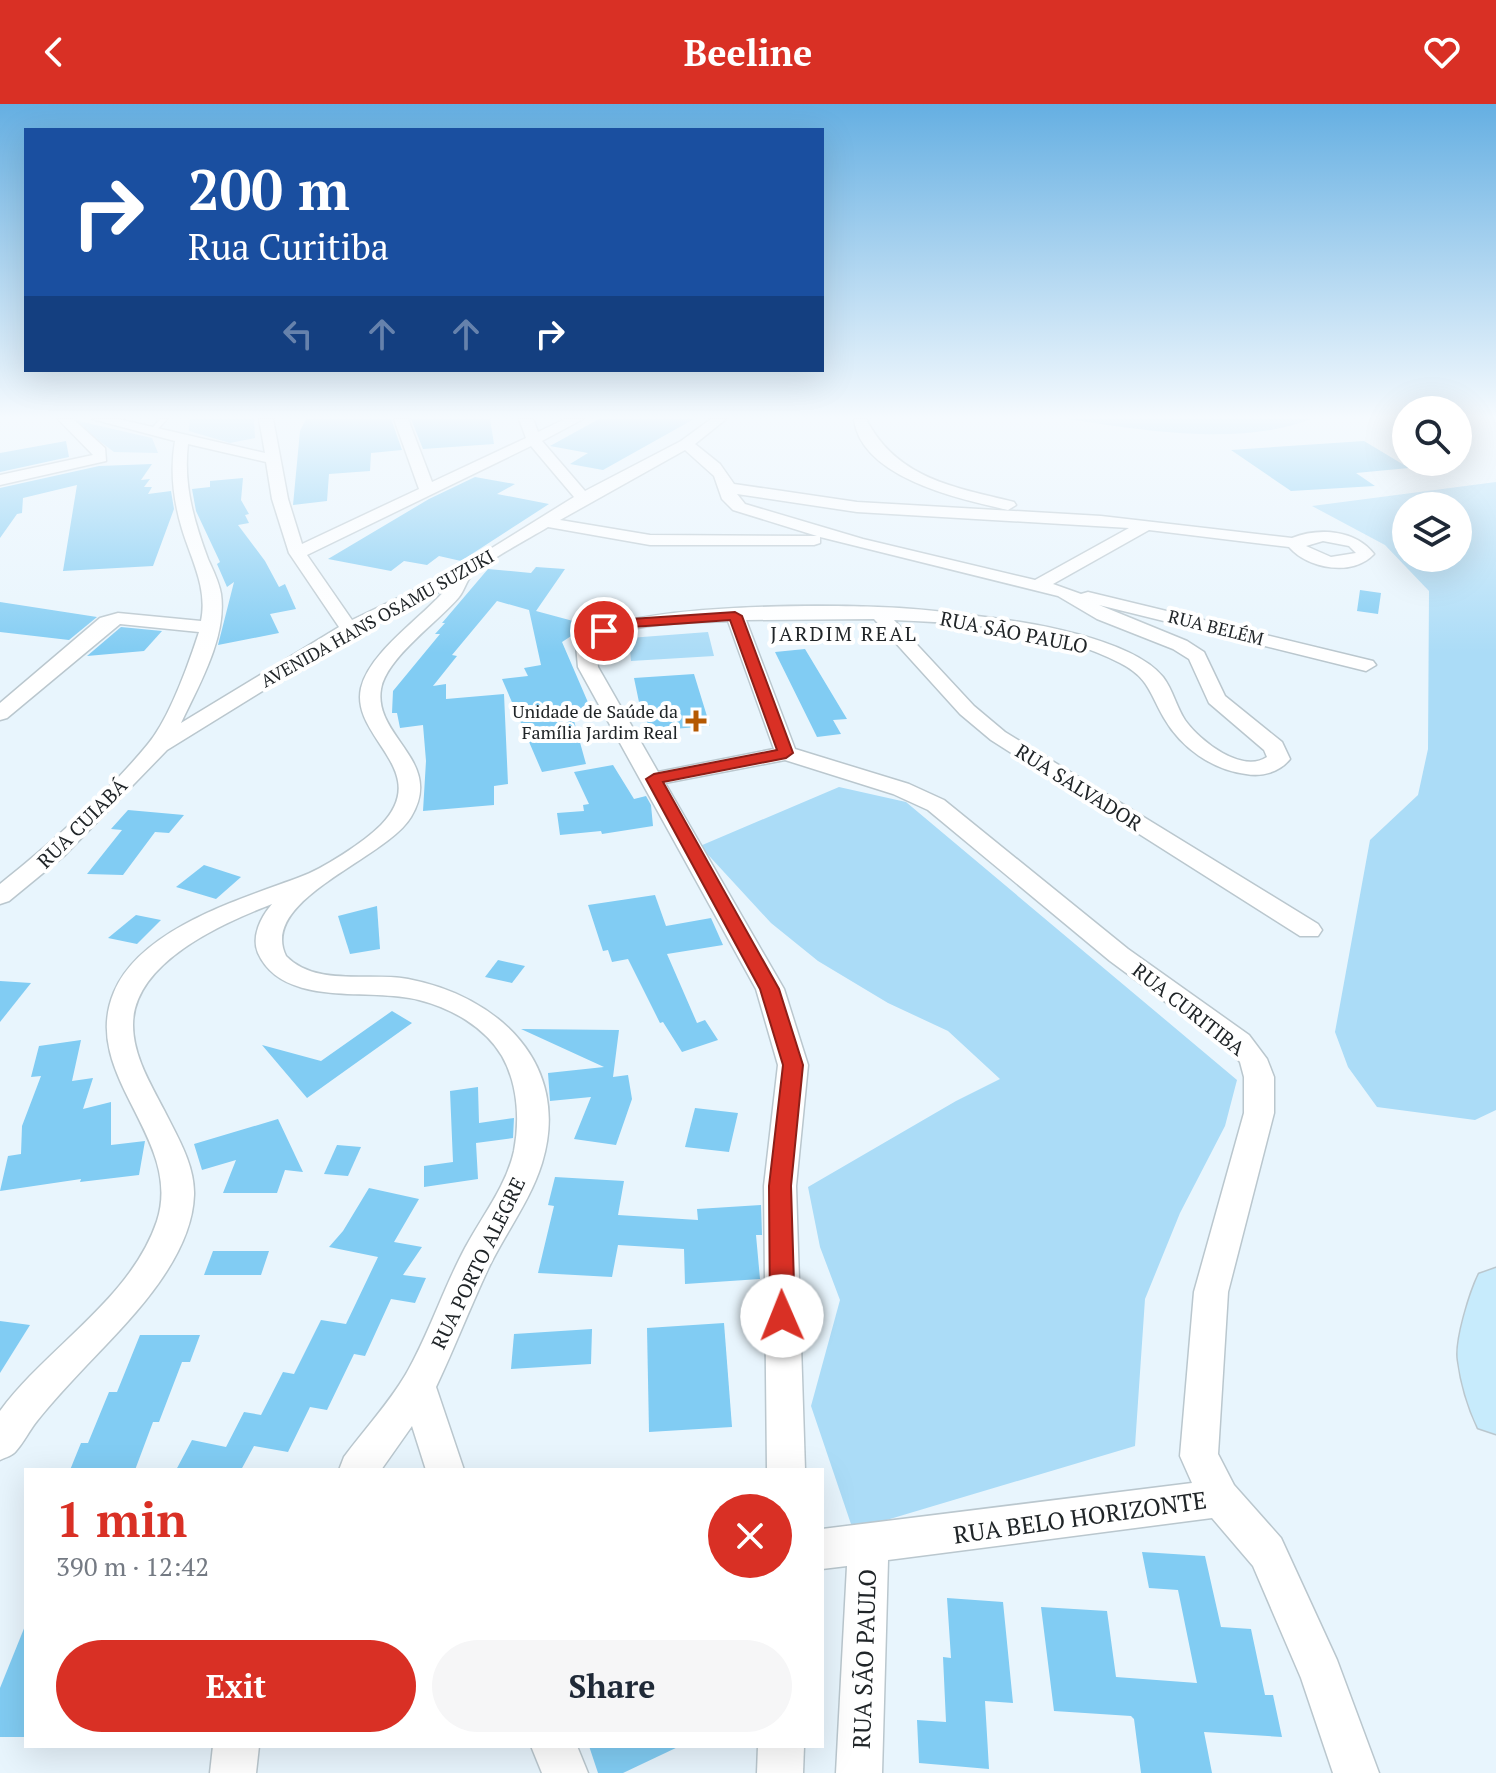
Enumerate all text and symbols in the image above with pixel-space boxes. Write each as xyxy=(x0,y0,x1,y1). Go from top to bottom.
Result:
text: Beeline xyxy=(684,29,812,76)
icon: back xyxy=(32,30,76,74)
icon: heart xyxy=(1420,30,1464,74)
text: 200 m xyxy=(188,152,350,226)
icon: right xyxy=(56,160,160,264)
text: Rua Curitiba xyxy=(188,223,389,270)
icon: left xyxy=(276,312,320,356)
icon: ahead xyxy=(360,312,404,356)
icon: ahead xyxy=(444,312,488,356)
icon: right xyxy=(528,312,572,356)
map controls xyxy=(1392,396,1472,572)
button: search xyxy=(1392,396,1472,476)
button: layers xyxy=(1392,492,1472,572)
street label: AVENIDA HANS OSAMU SUZUKI xyxy=(256,544,498,692)
pin xyxy=(570,597,638,665)
street label: RUA SÃO PAULO xyxy=(938,604,1090,660)
street label: RUA BELÉM xyxy=(1166,604,1267,651)
icon: arrive xyxy=(582,609,626,653)
district label: JARDIM REAL xyxy=(770,620,918,647)
place label: Unidade de Saúde da Família Jardim Real xyxy=(512,699,678,744)
marker: Unidade de Saúde da Família Jardim Real xyxy=(685,710,707,732)
street label: RUA SALVADOR xyxy=(1010,737,1148,837)
street label: RUA CUIABÁ xyxy=(31,772,133,874)
street label: RUA CURITIBA xyxy=(1127,957,1251,1062)
street label: RUA PORTO ALEGRE xyxy=(425,1173,531,1353)
position arrow xyxy=(740,1274,824,1358)
street label: RUA BELO HORIZONTE xyxy=(951,1483,1209,1551)
text: 1 min xyxy=(56,1487,187,1551)
button: close xyxy=(708,1494,792,1578)
text: 390 m · 12:42 xyxy=(56,1549,209,1583)
street label: RUA SÃO PAULO xyxy=(845,1568,883,1750)
button: Exit xyxy=(56,1640,416,1732)
button: Share xyxy=(432,1640,792,1732)

